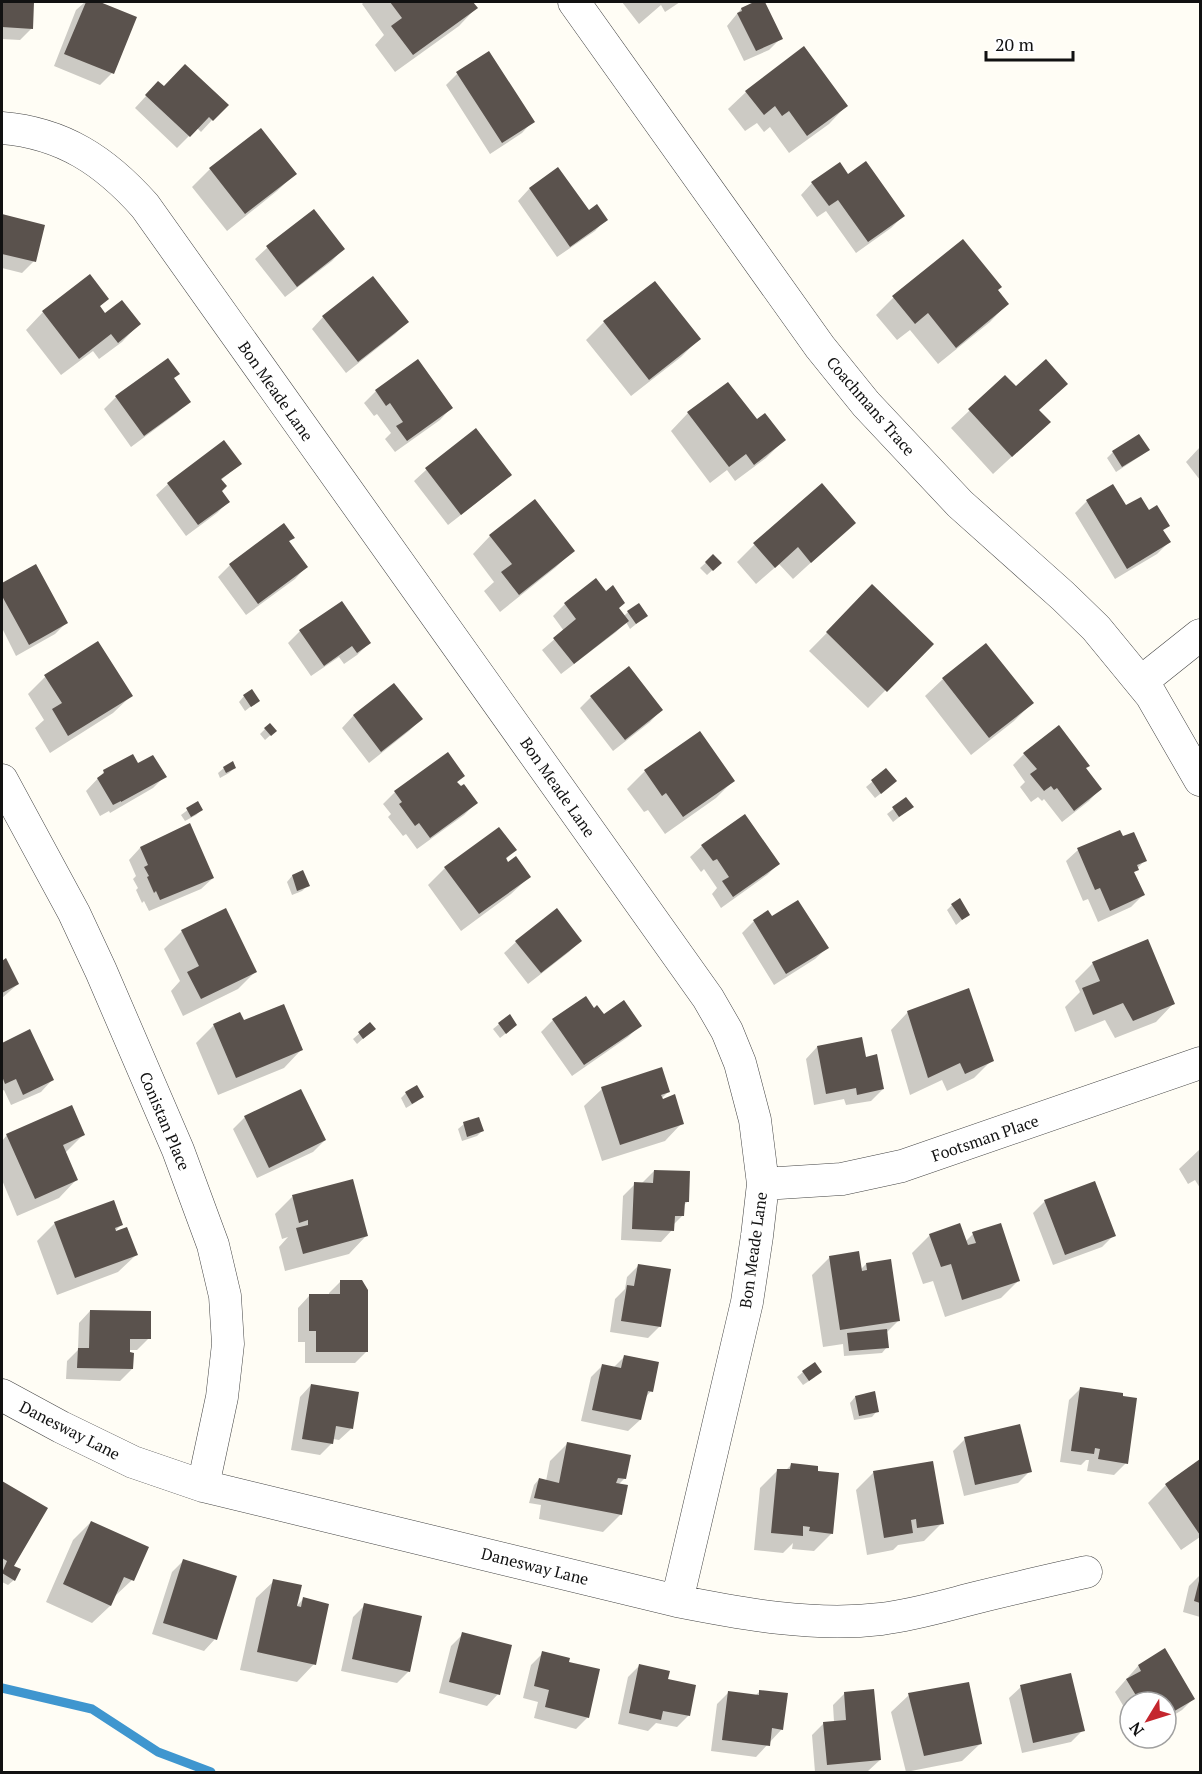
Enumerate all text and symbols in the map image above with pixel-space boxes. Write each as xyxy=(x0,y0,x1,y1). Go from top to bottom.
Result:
scale bar xyxy=(986,24,1073,62)
text: 20 m xyxy=(995,32,1035,56)
street label: Bon Meade Lane xyxy=(233,337,319,445)
street label: Coachmans Trace xyxy=(822,352,920,460)
street label: Bon Meade Lane xyxy=(515,733,601,841)
street label: Conistan Place xyxy=(134,1068,196,1174)
street label: Footsman Place xyxy=(928,1109,1042,1167)
street label: Bon Meade Lane xyxy=(734,1190,772,1310)
street label: Danesway Lane xyxy=(16,1395,124,1465)
street label: Danesway Lane xyxy=(479,1542,591,1590)
north arrow xyxy=(1118,1690,1178,1750)
text: N xyxy=(1124,1718,1149,1741)

